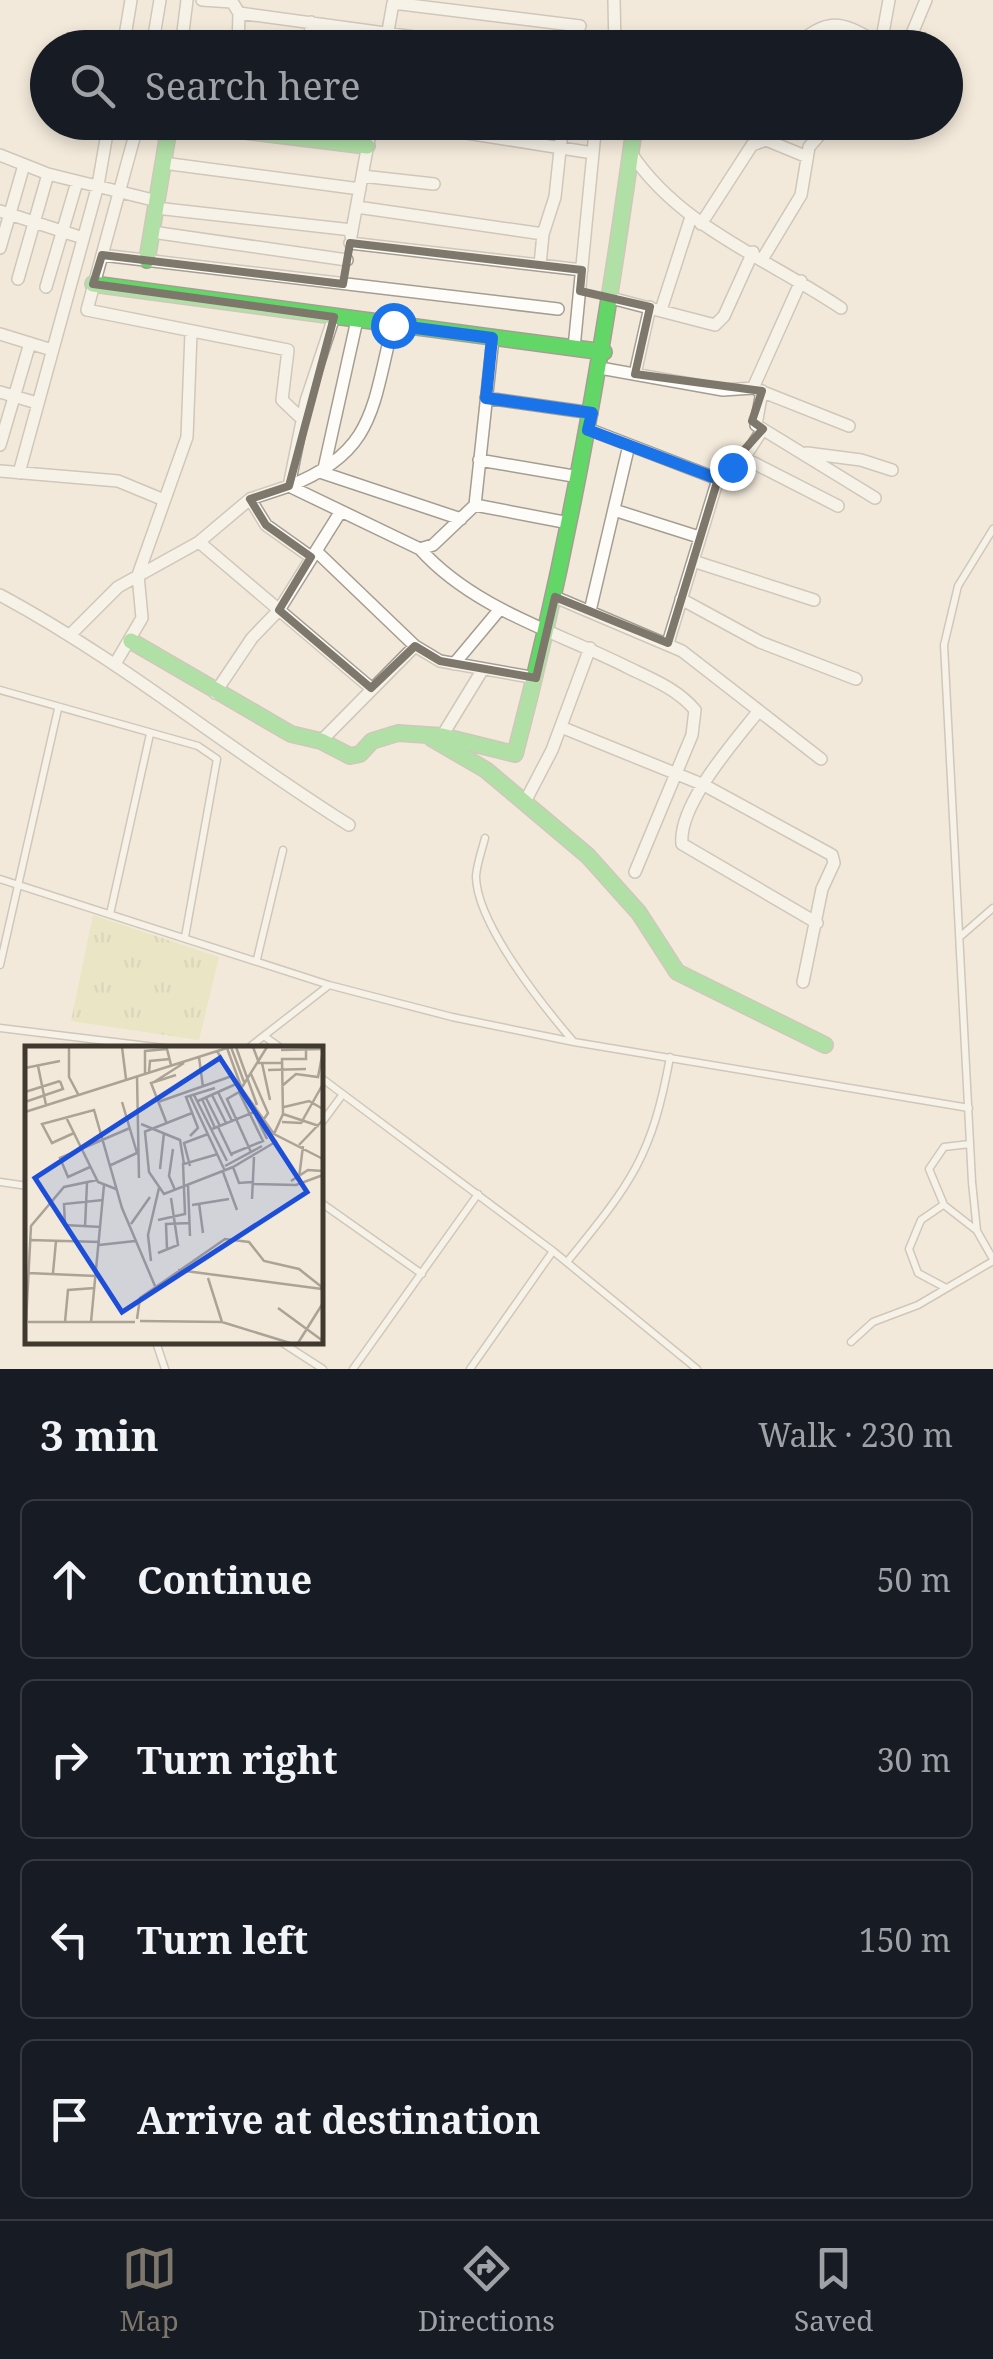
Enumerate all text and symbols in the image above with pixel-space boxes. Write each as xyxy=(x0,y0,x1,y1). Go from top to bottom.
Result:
search box xyxy=(30,30,963,140)
icon: search xyxy=(65,58,120,113)
text: Search here xyxy=(145,59,361,111)
route start xyxy=(371,303,417,349)
route end xyxy=(710,445,756,491)
inset map xyxy=(25,1046,322,1344)
text: 3 min xyxy=(40,1406,159,1463)
text: Walk · 230 m xyxy=(758,1413,953,1456)
icon: ahead xyxy=(42,1552,97,1607)
text: Continue xyxy=(137,1553,312,1605)
text: 50 m xyxy=(877,1558,951,1601)
icon: right xyxy=(42,1732,97,1787)
text: Turn right xyxy=(137,1733,338,1785)
text: 30 m xyxy=(877,1738,951,1781)
icon: left xyxy=(42,1912,97,1967)
text: Turn left xyxy=(137,1913,308,1965)
text: 150 m xyxy=(859,1918,951,1961)
icon: arrive xyxy=(42,2092,97,2147)
text: Arrive at destination xyxy=(137,2093,541,2145)
tab: Map xyxy=(120,2241,179,2339)
tab: Directions xyxy=(418,2241,555,2339)
tab: Saved xyxy=(794,2241,873,2339)

